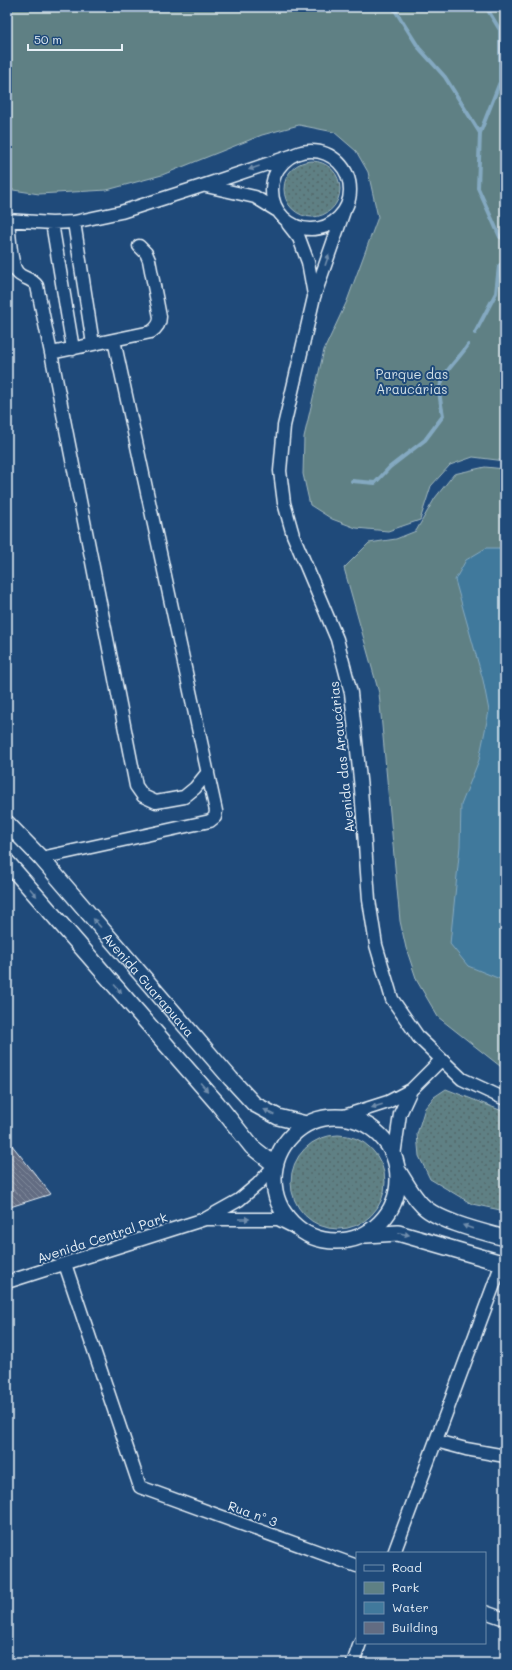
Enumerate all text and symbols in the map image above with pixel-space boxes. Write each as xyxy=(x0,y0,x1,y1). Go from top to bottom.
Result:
scale bar xyxy=(28,26,122,52)
text: 50 m xyxy=(34,31,62,47)
one-way arrow xyxy=(247,166,259,172)
one-way arrow xyxy=(324,254,330,266)
park label: Parque das Araucárias xyxy=(376,365,448,397)
street label: Avenida das Araucárias xyxy=(325,680,357,834)
one-way arrow xyxy=(28,886,37,897)
one-way arrow xyxy=(92,918,101,929)
street label: Avenida Guarapuava xyxy=(100,928,199,1040)
one-way arrow xyxy=(114,984,123,995)
one-way arrow xyxy=(199,1083,208,1092)
one-way arrow xyxy=(371,1103,383,1109)
one-way arrow xyxy=(263,1108,275,1115)
street label: Avenida Central Park xyxy=(35,1208,169,1266)
one-way arrow xyxy=(238,1216,251,1222)
one-way arrow xyxy=(461,1224,473,1230)
one-way arrow xyxy=(398,1232,410,1238)
street label: Rua nº 3 xyxy=(226,1496,280,1530)
legend xyxy=(356,1552,486,1644)
text: Road xyxy=(392,1559,422,1575)
text: Park xyxy=(392,1579,419,1595)
text: Water xyxy=(392,1599,429,1615)
text: Building xyxy=(392,1619,438,1635)

